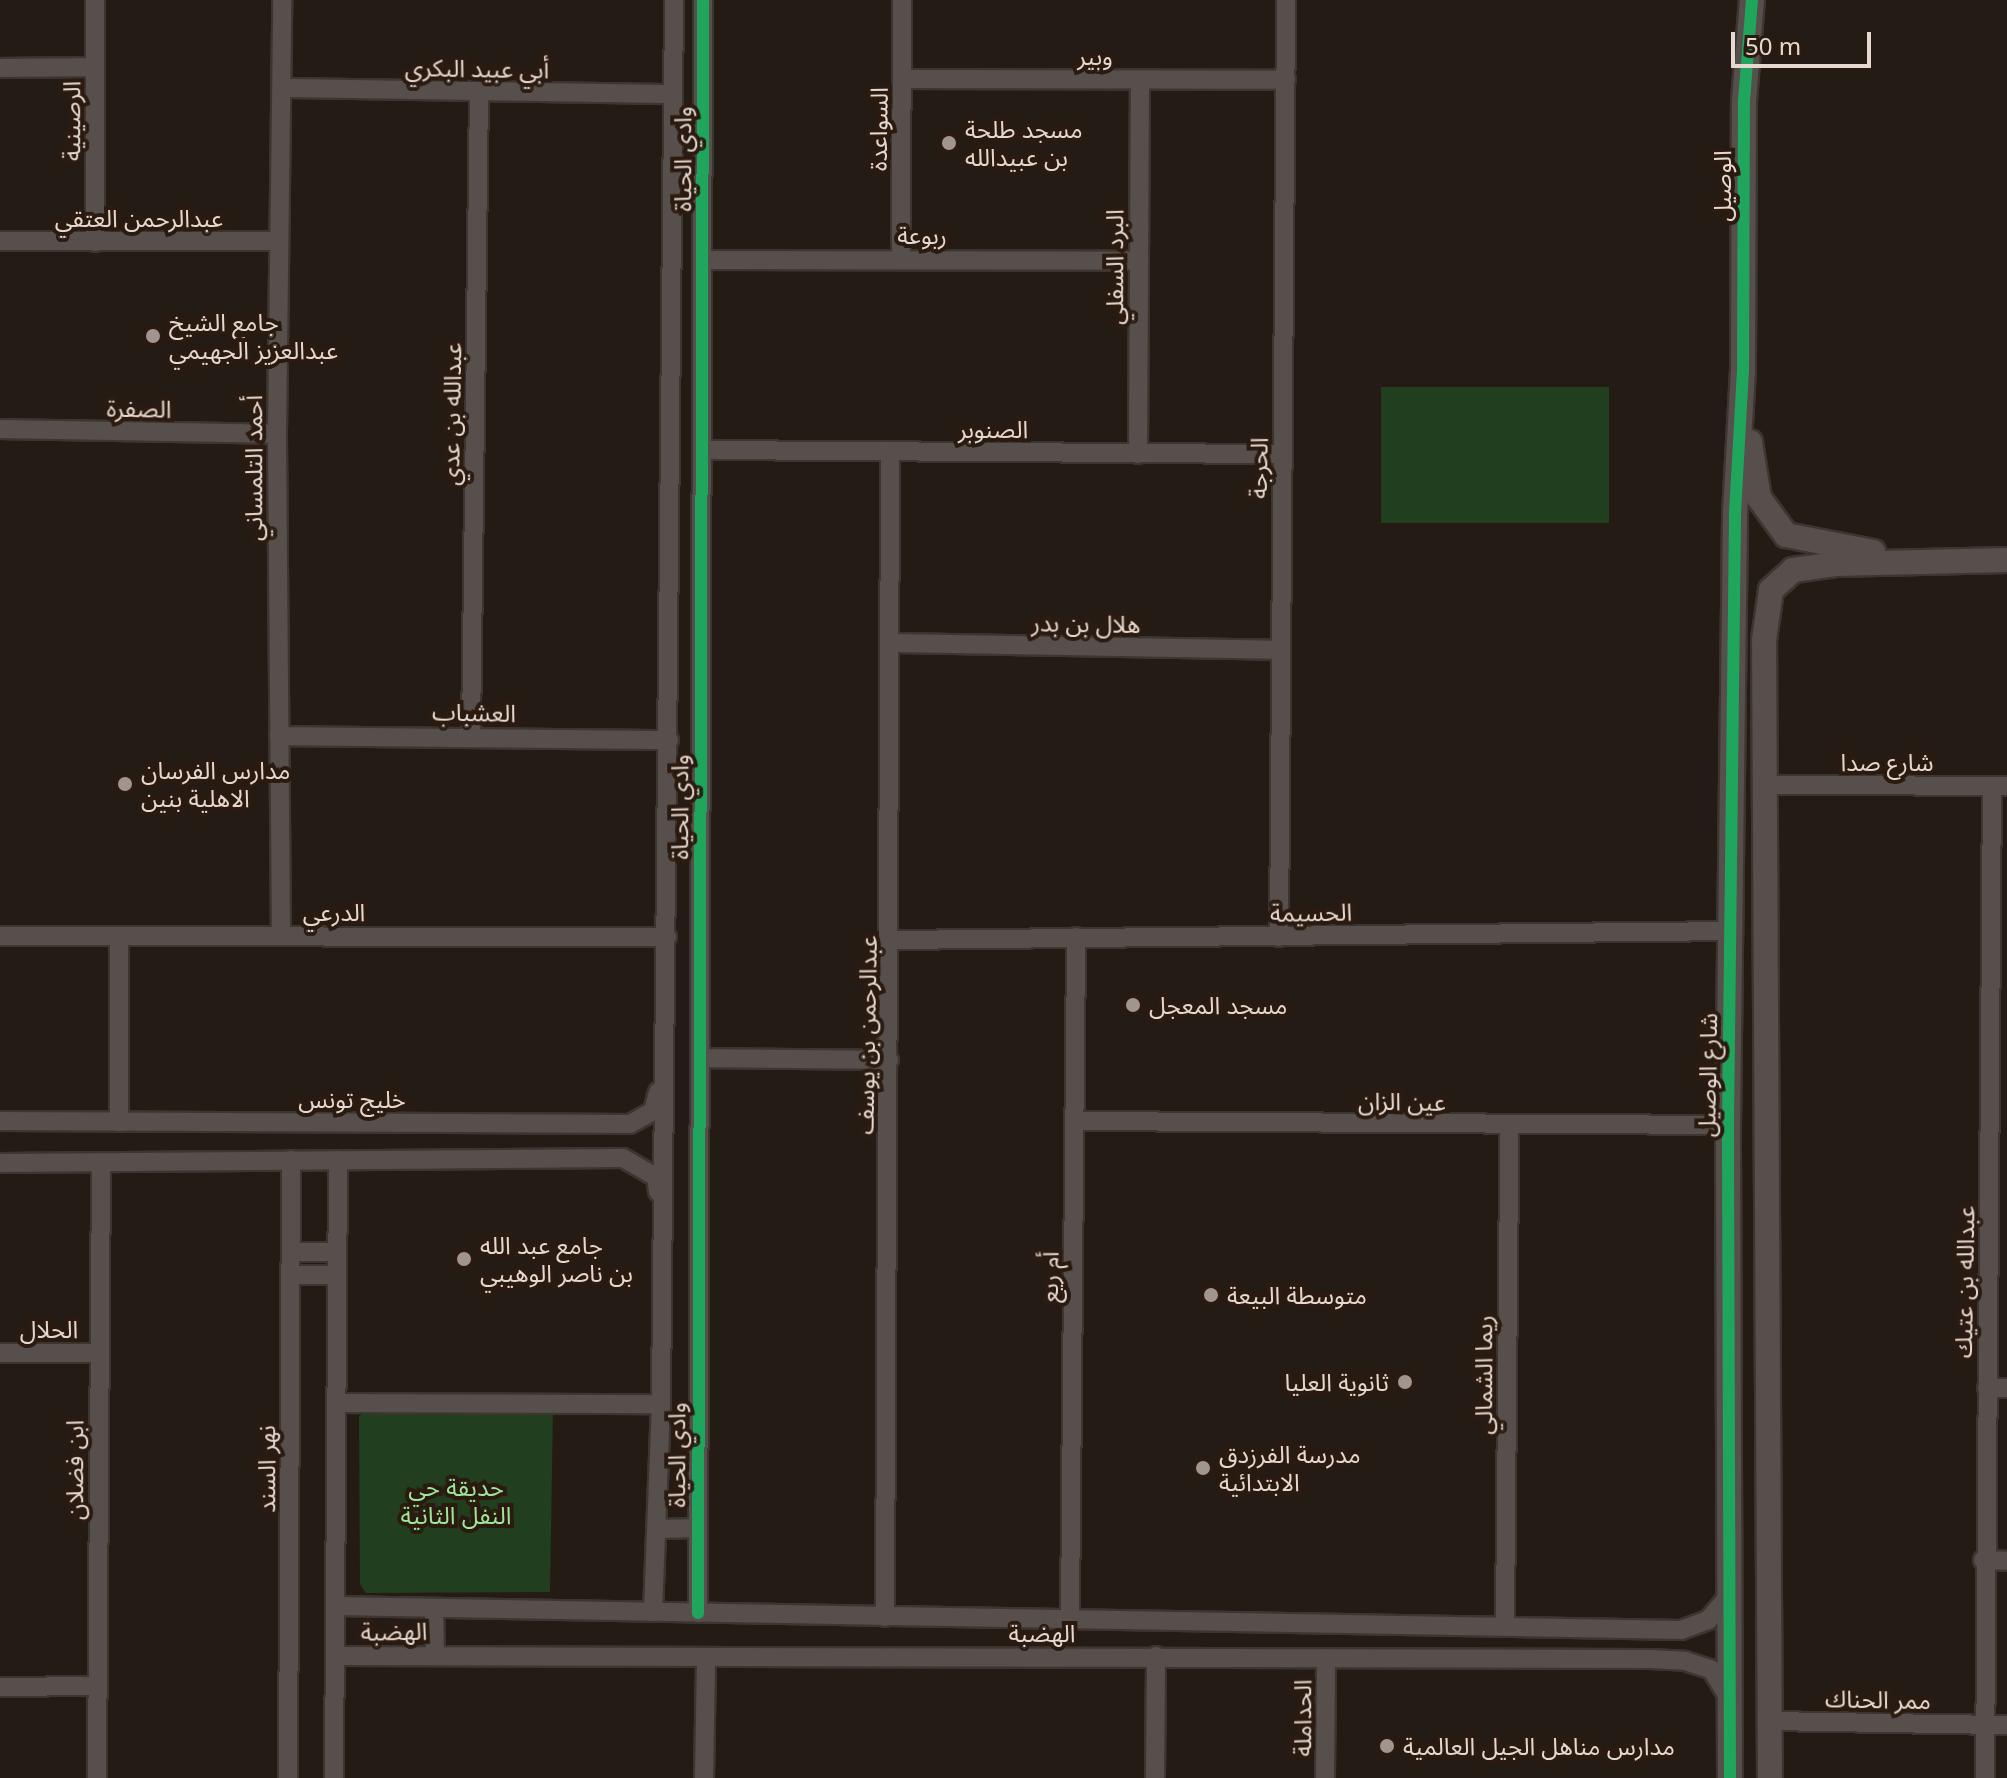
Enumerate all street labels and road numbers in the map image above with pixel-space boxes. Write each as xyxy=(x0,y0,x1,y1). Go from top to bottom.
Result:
street label: وبير xyxy=(1077,42,1113,70)
street label: أبي عبيد البكري xyxy=(405,52,549,84)
street label: الرصينية xyxy=(57,81,85,161)
street label: السواعدة xyxy=(863,87,893,171)
street label: وادي الحياة xyxy=(668,106,696,212)
street label: الوصيل xyxy=(1708,150,1736,222)
street label: عبدالرحمن العتقي xyxy=(55,204,223,232)
street label: البرد السفلي xyxy=(1100,209,1128,325)
street label: ربوعة xyxy=(897,221,947,249)
street label: عبدالله بن عدي xyxy=(435,342,467,486)
street label: الصفرة xyxy=(106,393,172,423)
street label: أحمد التلمساني xyxy=(239,395,267,541)
street label: الصنوبر xyxy=(958,415,1028,443)
street label: الحرجة xyxy=(1243,437,1273,499)
street label: هلال بن بدر xyxy=(1031,608,1141,638)
street label: العشباب xyxy=(432,697,516,727)
street label: شارع صدا xyxy=(1840,748,1934,776)
street label: وادي الحياة xyxy=(665,754,693,860)
street label: الحسيمة xyxy=(1270,897,1352,927)
street label: الدرعي xyxy=(303,898,365,926)
street label: عبدالرحمن بن يوسف xyxy=(850,935,882,1135)
street label: شارع الوصيل xyxy=(1692,1013,1722,1137)
street label: خليج تونس xyxy=(298,1085,406,1113)
street label: عين الزان xyxy=(1358,1086,1446,1116)
street label: عبدالله بن عتيك xyxy=(1948,1206,1980,1358)
street label: أم ريع xyxy=(1034,1251,1064,1303)
street label: الحلال xyxy=(20,1315,78,1343)
street label: ريما الشمالي xyxy=(1469,1315,1497,1435)
street label: وادي الحياة xyxy=(662,1402,690,1508)
street label: ابن فضلان xyxy=(60,1420,88,1520)
street label: نهر السند xyxy=(252,1425,280,1513)
street label: الهضبة xyxy=(360,1616,428,1646)
street label: الهضبة xyxy=(1009,1619,1075,1647)
street label: الحداملة xyxy=(1288,1679,1316,1757)
street label: ممر الحناك xyxy=(1825,1684,1931,1714)

